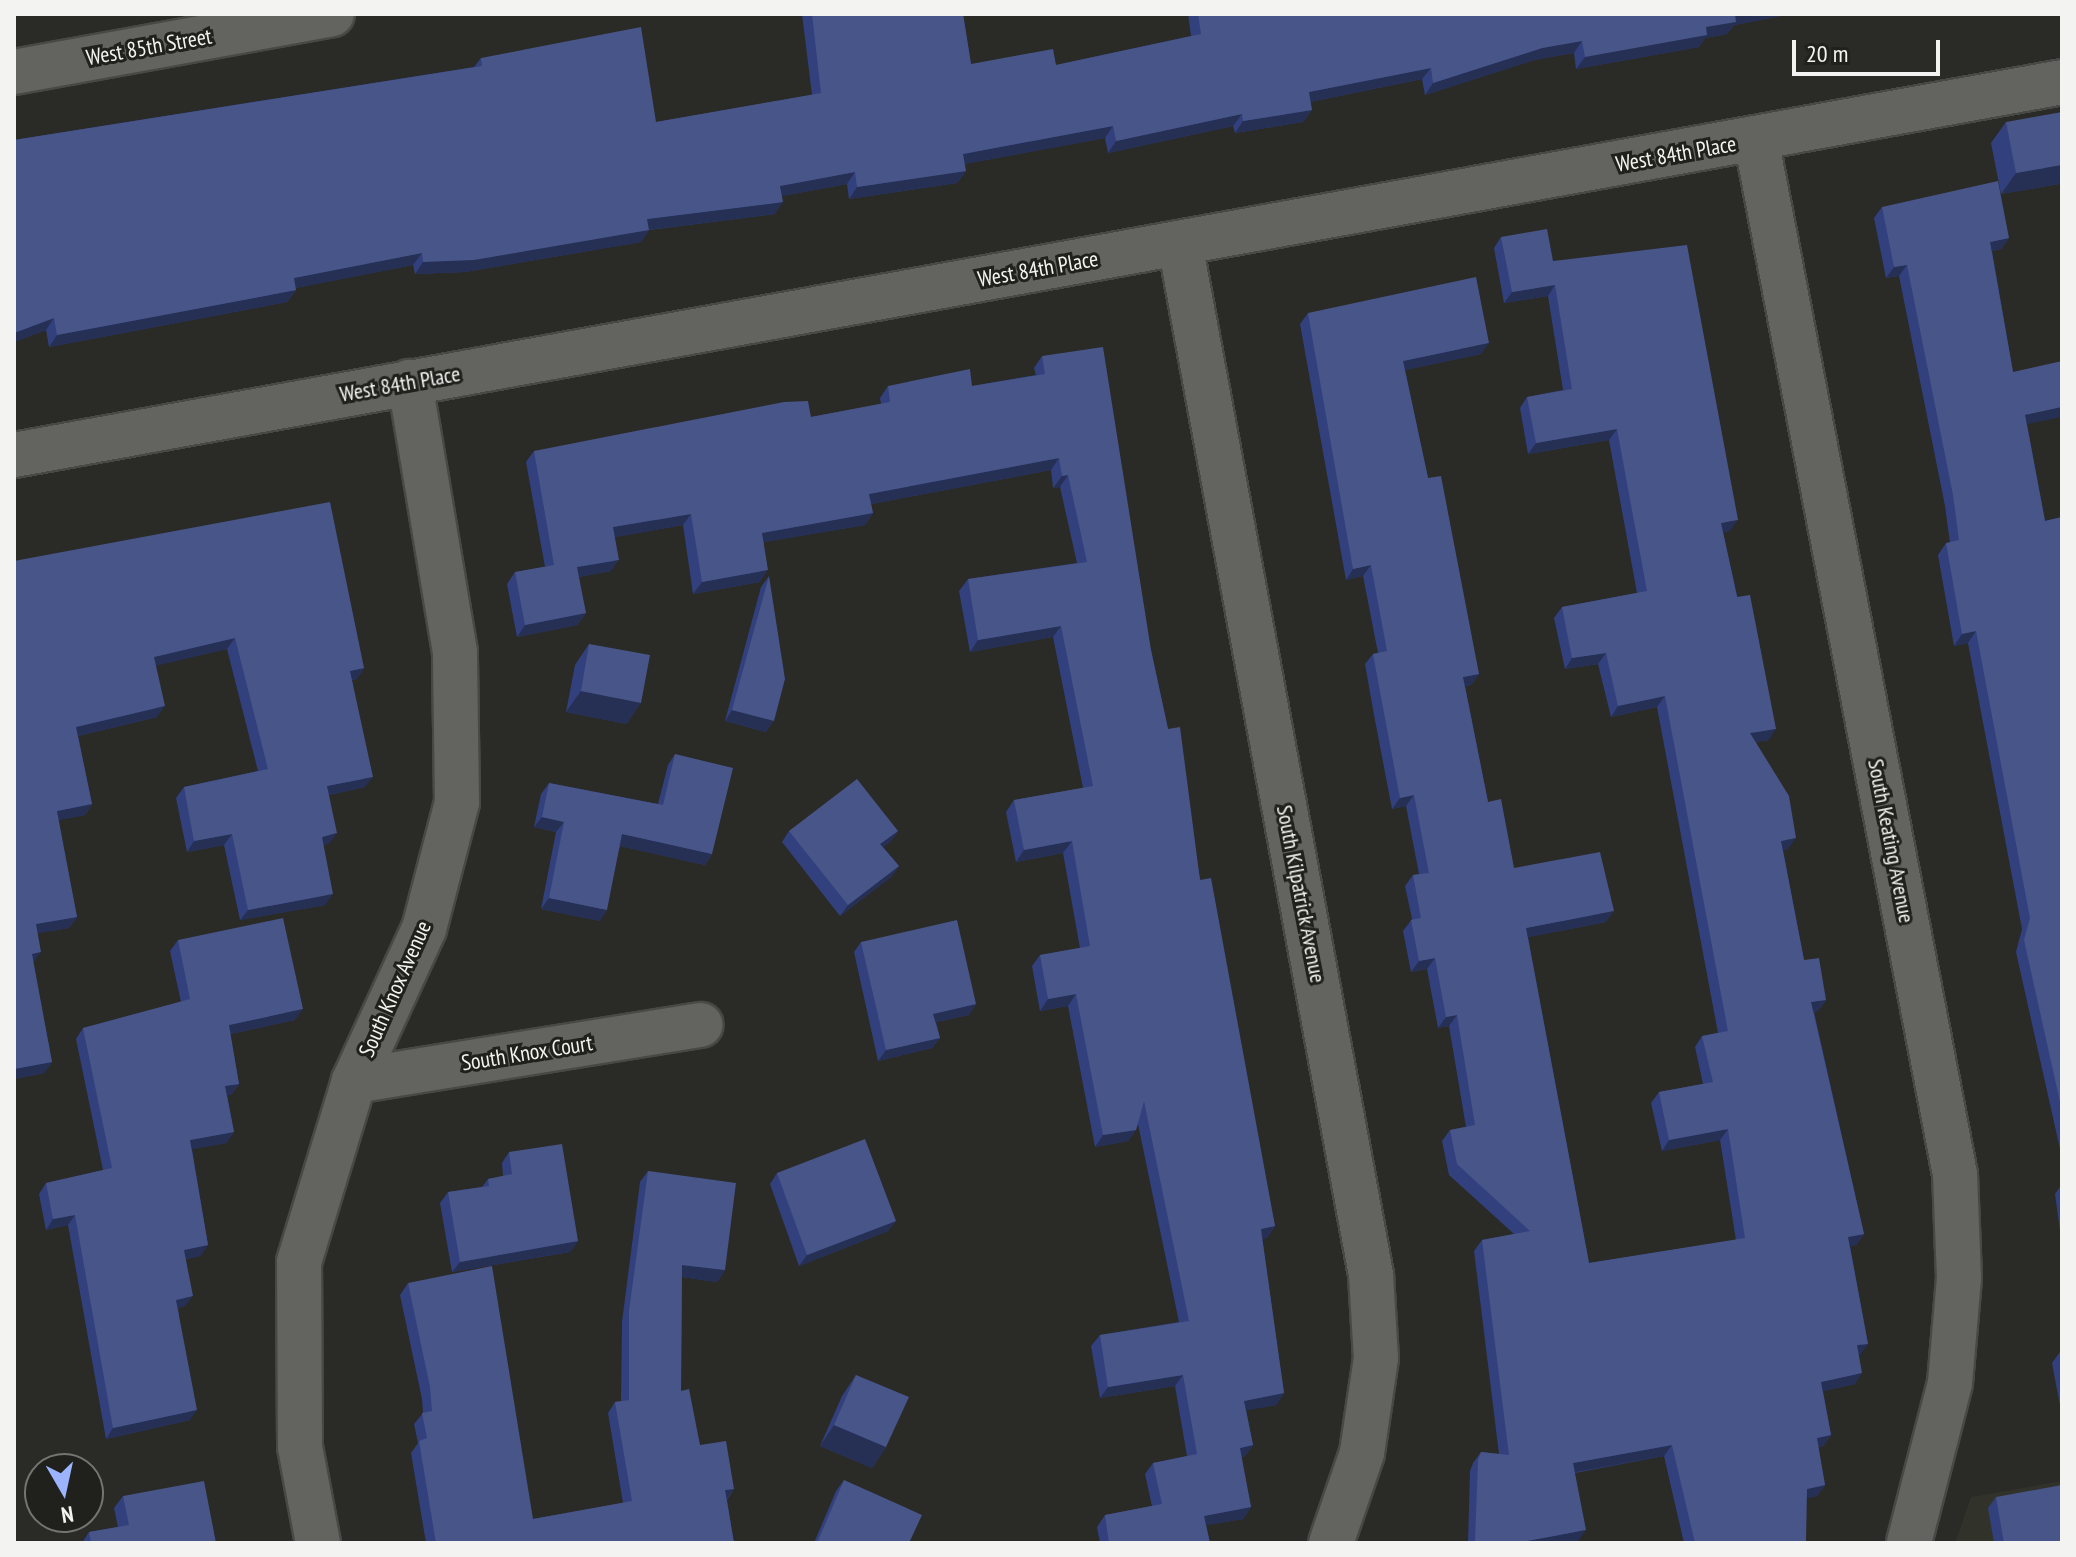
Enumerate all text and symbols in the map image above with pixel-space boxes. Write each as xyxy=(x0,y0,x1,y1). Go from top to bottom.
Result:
street label: West 85th Street xyxy=(84,23,214,71)
scale bar xyxy=(1796,24,1944,74)
text: 20 m xyxy=(1806,38,1848,69)
street label: West 84th Place xyxy=(1614,130,1738,178)
street label: West 84th Place xyxy=(976,245,1100,293)
street label: West 84th Place xyxy=(338,360,462,408)
street label: South Keating Avenue xyxy=(1862,757,1920,925)
street label: South Kilpatrick Avenue xyxy=(1271,802,1331,986)
street label: South Knox Avenue xyxy=(353,916,437,1062)
street label: South Knox Court xyxy=(459,1030,595,1076)
north arrow xyxy=(24,1453,104,1533)
text: N xyxy=(59,1500,76,1529)

